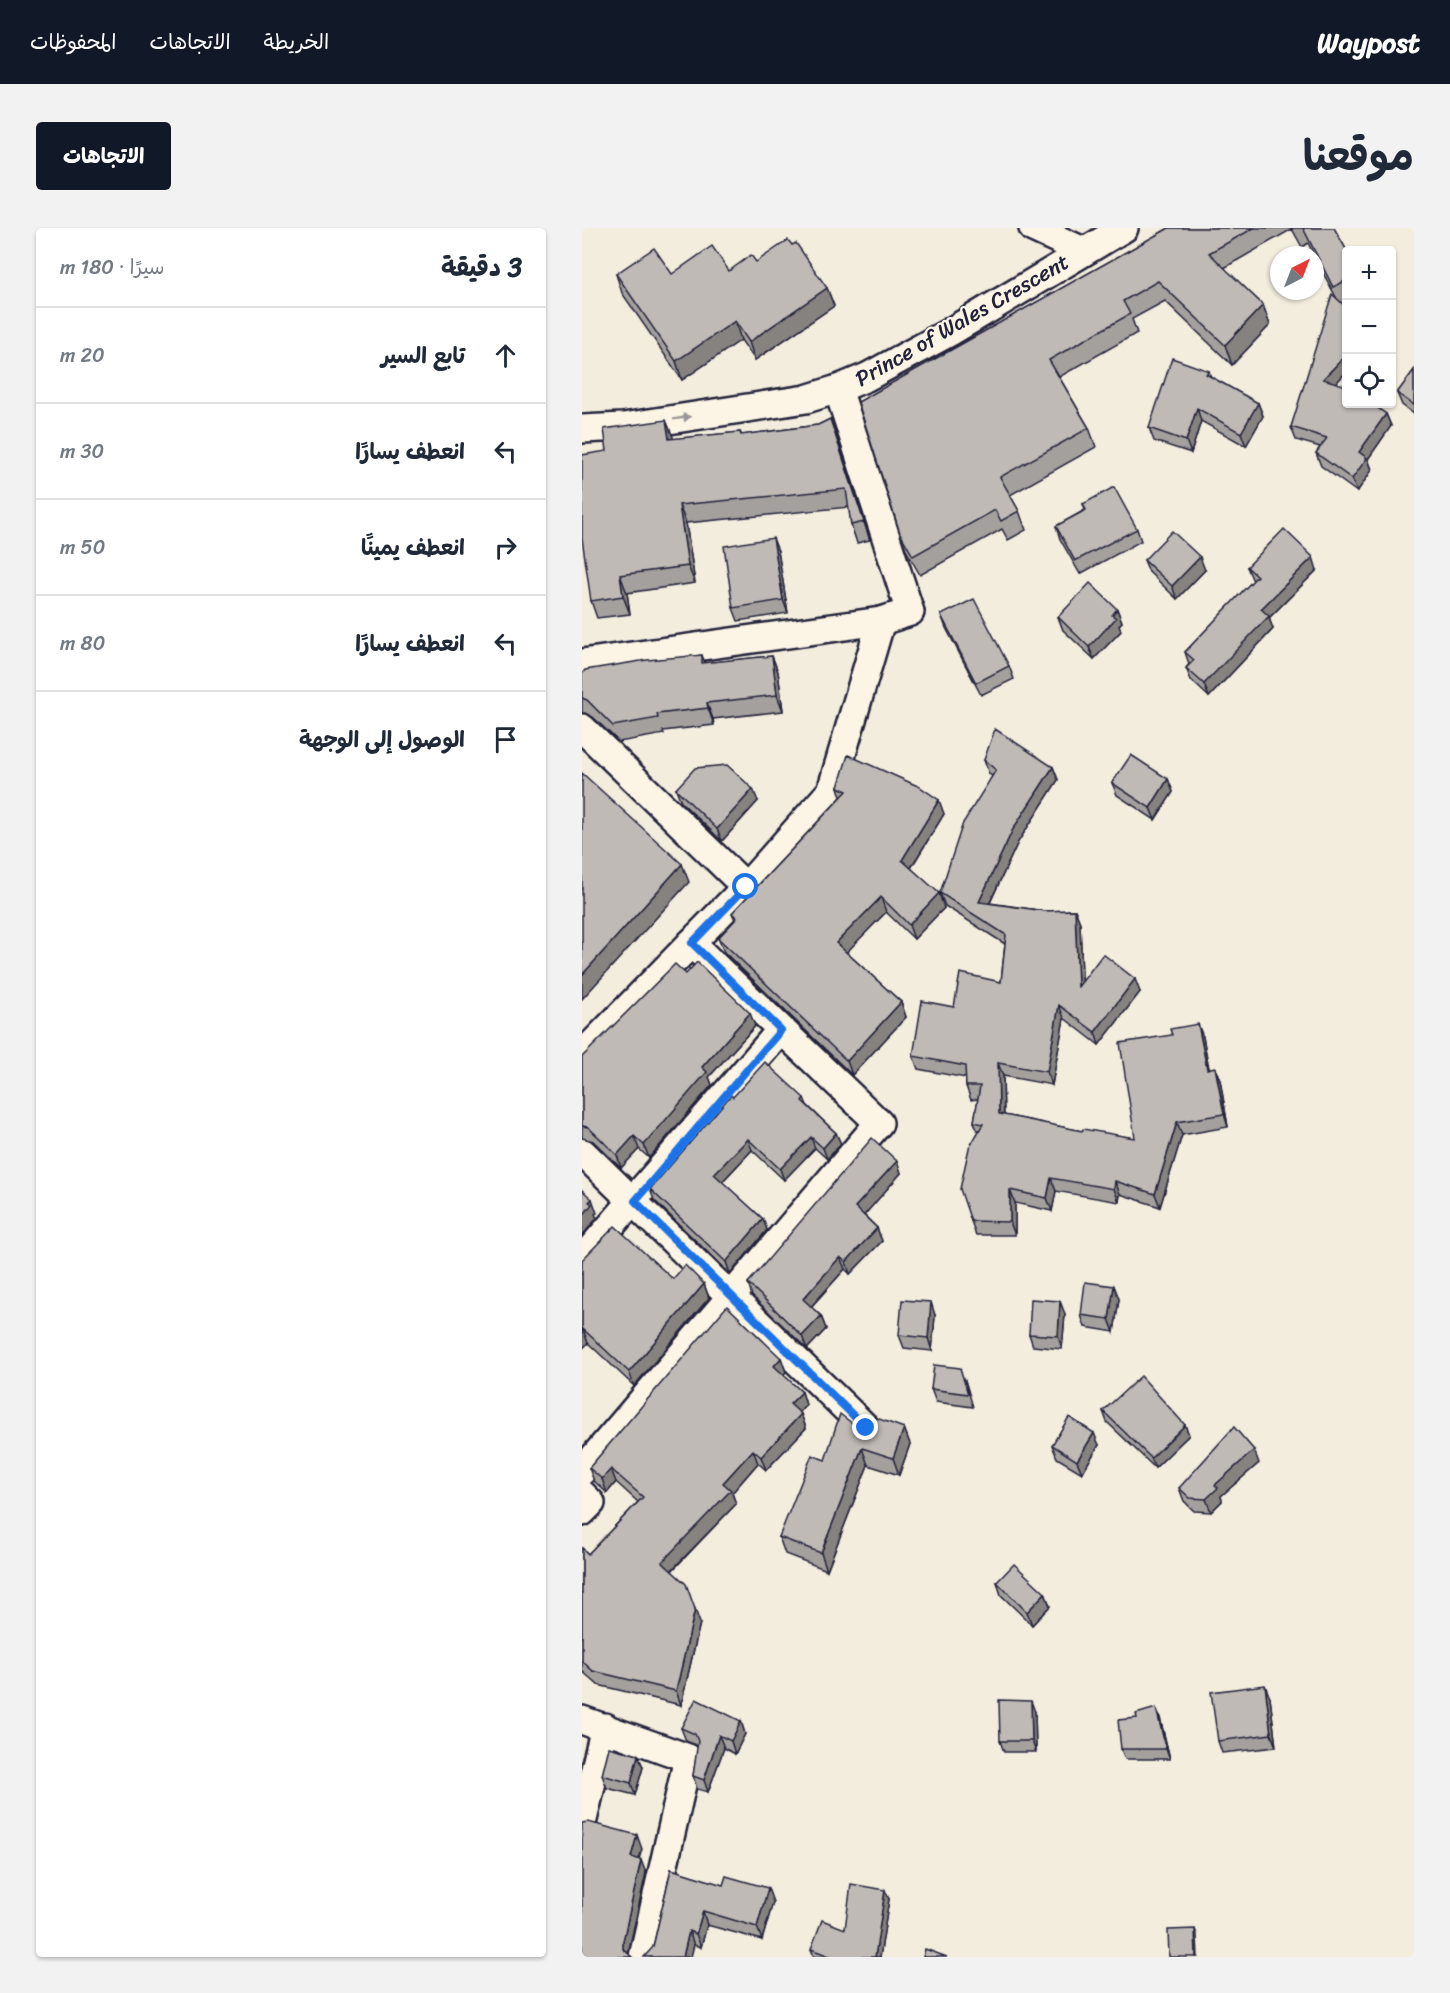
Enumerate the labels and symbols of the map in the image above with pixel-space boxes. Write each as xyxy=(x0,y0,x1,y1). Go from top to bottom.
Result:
street label: Prince of Wales Crescent xyxy=(847,242,1077,397)
north arrow xyxy=(1270,246,1324,300)
one-way arrow xyxy=(672,414,691,423)
route start xyxy=(732,873,758,899)
route end xyxy=(852,1414,878,1440)

